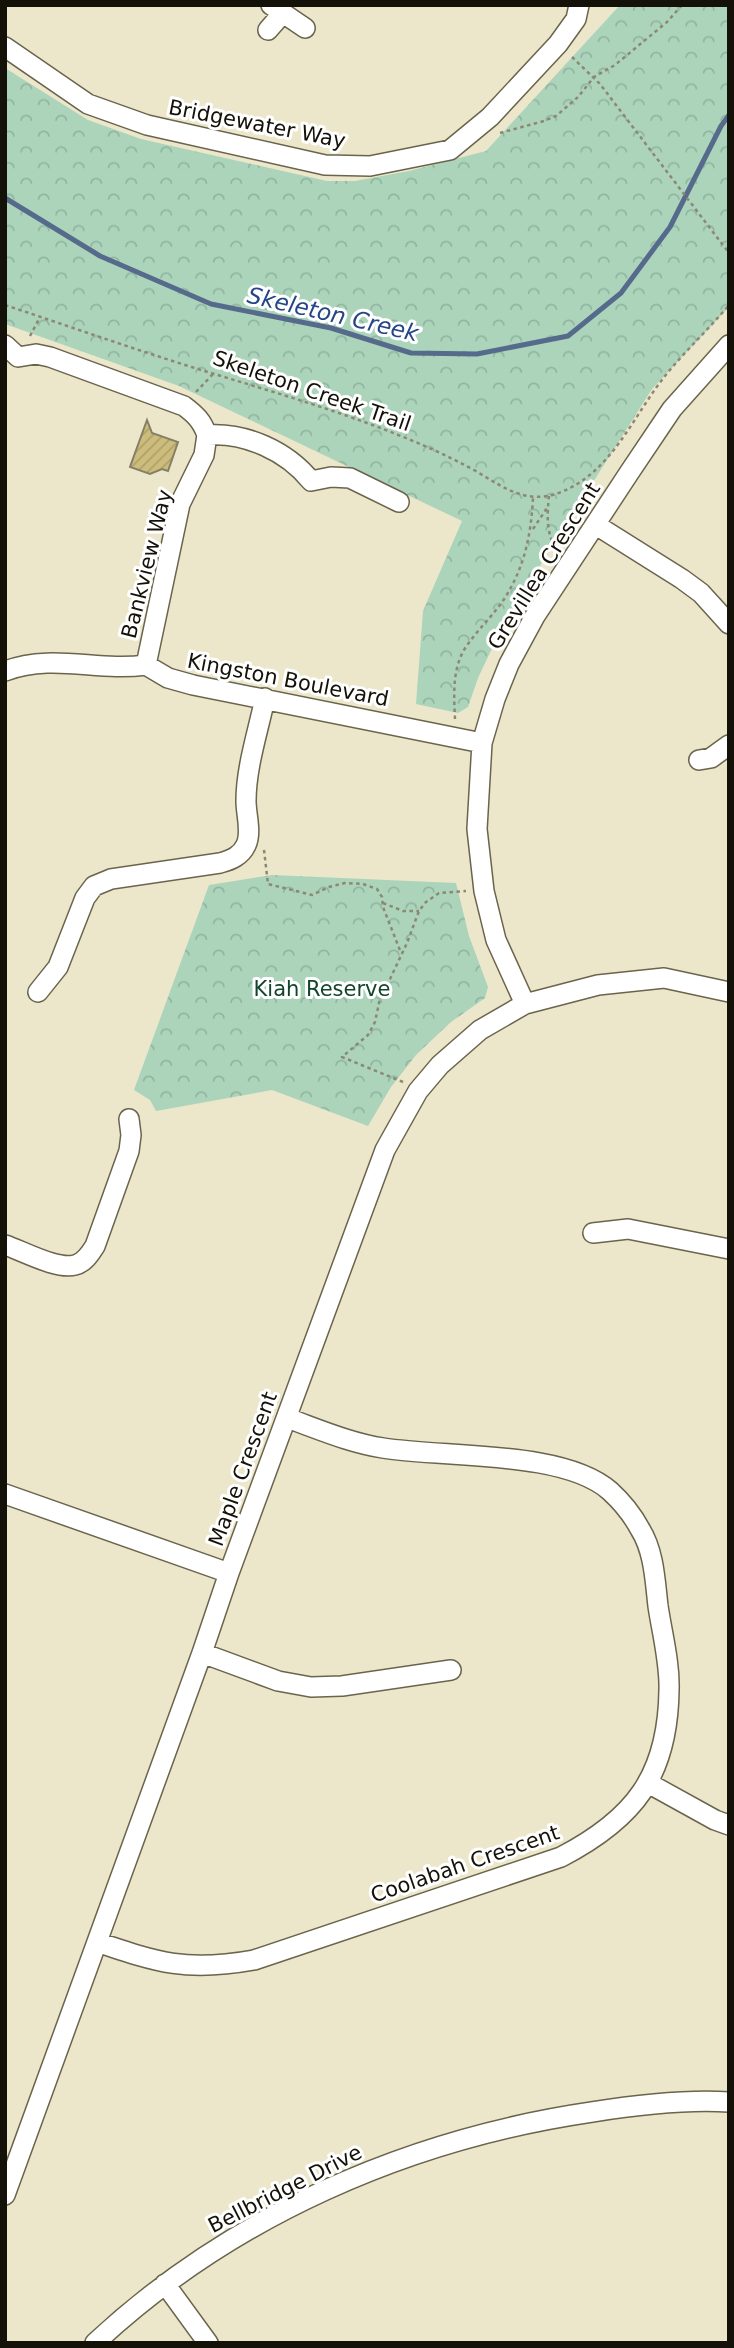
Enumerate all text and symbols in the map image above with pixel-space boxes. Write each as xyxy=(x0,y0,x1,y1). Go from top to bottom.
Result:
street label: Bridgewater Way xyxy=(167,95,347,153)
water label: Skeleton Creek xyxy=(245,282,423,347)
street label: Skeleton Creek Trail xyxy=(210,346,414,436)
street label: Grevillea Crescent xyxy=(483,478,605,654)
street label: Bankview Way xyxy=(117,487,177,641)
street label: Kingston Boulevard xyxy=(185,649,391,711)
park label: Kiah Reserve xyxy=(254,977,390,1001)
street label: Maple Crescent xyxy=(204,1389,282,1549)
street label: Coolabah Crescent xyxy=(368,1820,562,1908)
street label: Bellbridge Drive xyxy=(204,2140,366,2238)

